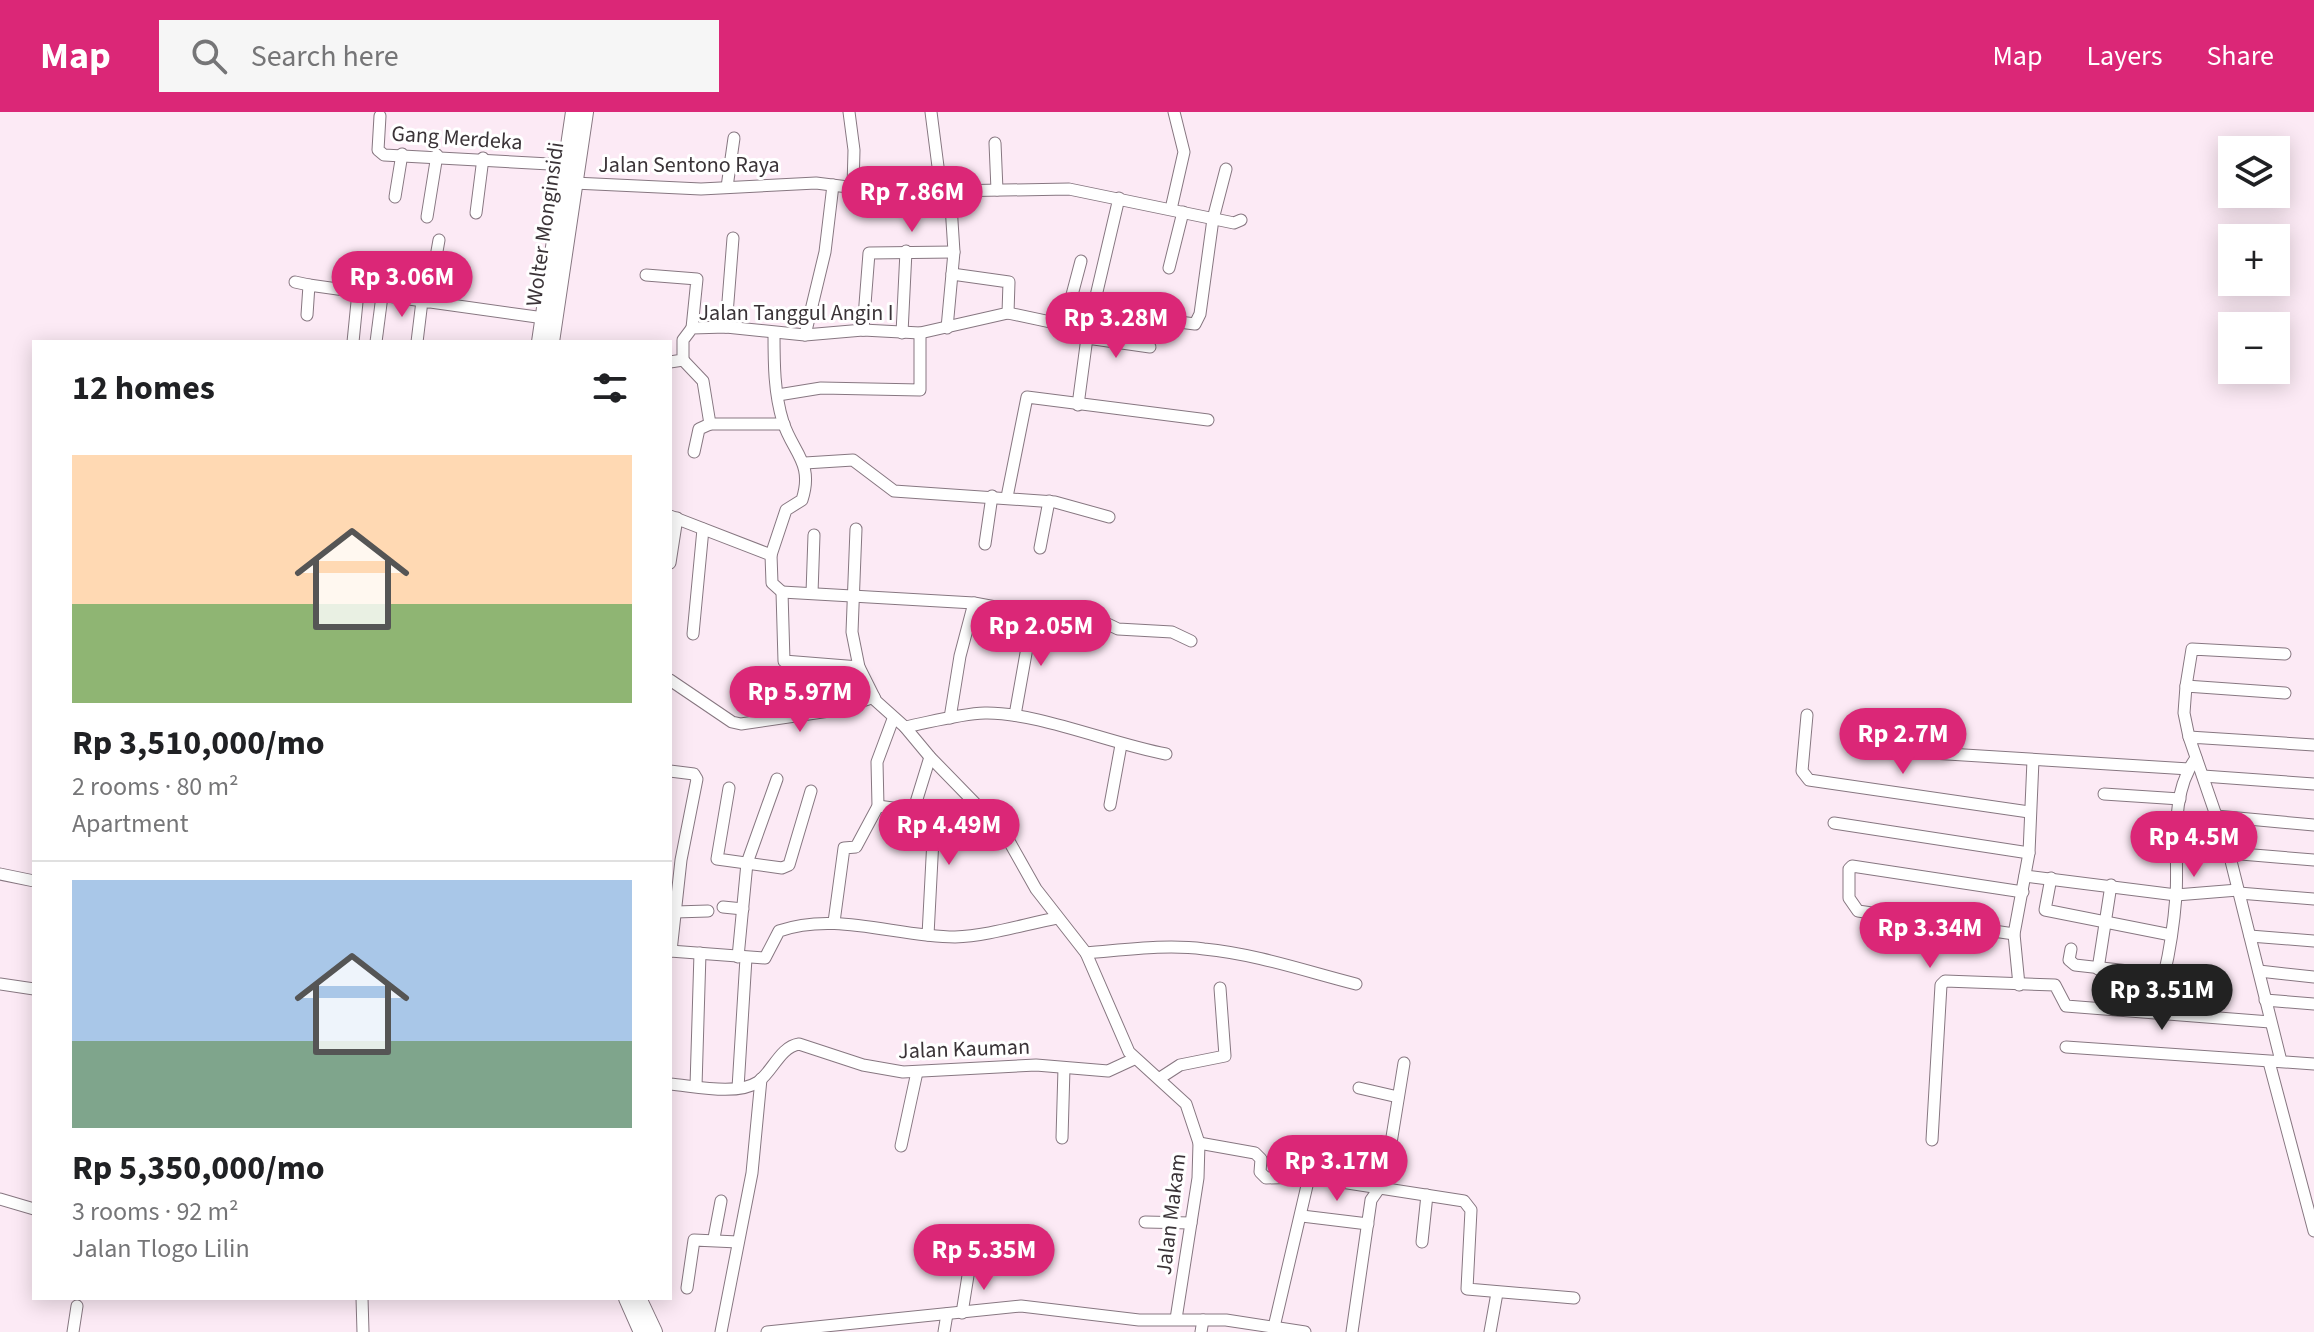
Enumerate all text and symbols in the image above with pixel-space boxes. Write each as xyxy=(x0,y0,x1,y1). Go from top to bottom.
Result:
search box xyxy=(159,20,719,92)
text: Map xyxy=(40,29,111,83)
icon: search xyxy=(187,34,231,78)
text: Search here xyxy=(251,35,399,78)
text: Map xyxy=(1992,36,2042,76)
text: Layers xyxy=(2086,36,2162,76)
text: Share xyxy=(2206,36,2274,76)
street label: Gang Merdeka xyxy=(390,117,524,159)
map controls xyxy=(2218,136,2290,384)
button: layers xyxy=(2218,136,2290,208)
street label: Wolter Monginsidi xyxy=(518,140,572,308)
street label: Jalan Sentono Raya xyxy=(598,149,780,181)
pin: Rp 7.86M xyxy=(829,166,995,234)
text: Rp 7.86M xyxy=(860,173,964,210)
button: + xyxy=(2218,224,2290,296)
pin: Rp 3.06M xyxy=(319,251,485,319)
text: Rp 3.06M xyxy=(350,258,454,295)
pin: Rp 3.28M xyxy=(1033,292,1199,360)
street label: Jalan Tanggul Angin I xyxy=(699,297,893,329)
text: Rp 3.28M xyxy=(1064,299,1168,336)
button: − xyxy=(2218,312,2290,384)
text: 12 homes xyxy=(72,364,215,413)
icon: filters xyxy=(588,366,632,410)
icon: home xyxy=(280,507,424,651)
pin: Rp 2.05M xyxy=(958,600,1124,668)
text: Rp 2.05M xyxy=(989,607,1093,644)
pin: Rp 5.97M xyxy=(717,666,883,734)
text: Rp 5.97M xyxy=(748,673,852,710)
pin: Rp 2.7M xyxy=(1829,708,1977,776)
text: Rp 2.7M xyxy=(1857,715,1949,752)
text: Rp 3,510,000/mo xyxy=(72,719,325,768)
text: 2 rooms · 80 m² xyxy=(72,768,239,805)
pin: Rp 4.49M xyxy=(866,799,1032,867)
text: Apartment xyxy=(72,805,189,842)
text: Rp 4.49M xyxy=(897,806,1001,843)
pin: Rp 4.5M xyxy=(2120,811,2268,879)
text: Rp 4.5M xyxy=(2148,818,2240,855)
pin: Rp 3.34M xyxy=(1847,902,2013,970)
text: Rp 3.34M xyxy=(1878,909,1982,946)
icon: home xyxy=(280,932,424,1076)
pin: Rp 3.51M xyxy=(2079,964,2245,1032)
text: Rp 3.51M xyxy=(2110,971,2214,1008)
street label: Jalan Kauman xyxy=(898,1031,1031,1067)
pin: Rp 3.17M xyxy=(1254,1135,1420,1203)
text: Rp 3.17M xyxy=(1285,1142,1389,1179)
text: Rp 5,350,000/mo xyxy=(72,1144,325,1193)
street label: Jalan Makam xyxy=(1148,1152,1194,1277)
text: 3 rooms · 92 m² xyxy=(72,1193,239,1230)
pin: Rp 5.35M xyxy=(901,1224,1067,1292)
text: Jalan Tlogo Lilin xyxy=(72,1230,250,1267)
text: Rp 5.35M xyxy=(932,1231,1036,1268)

